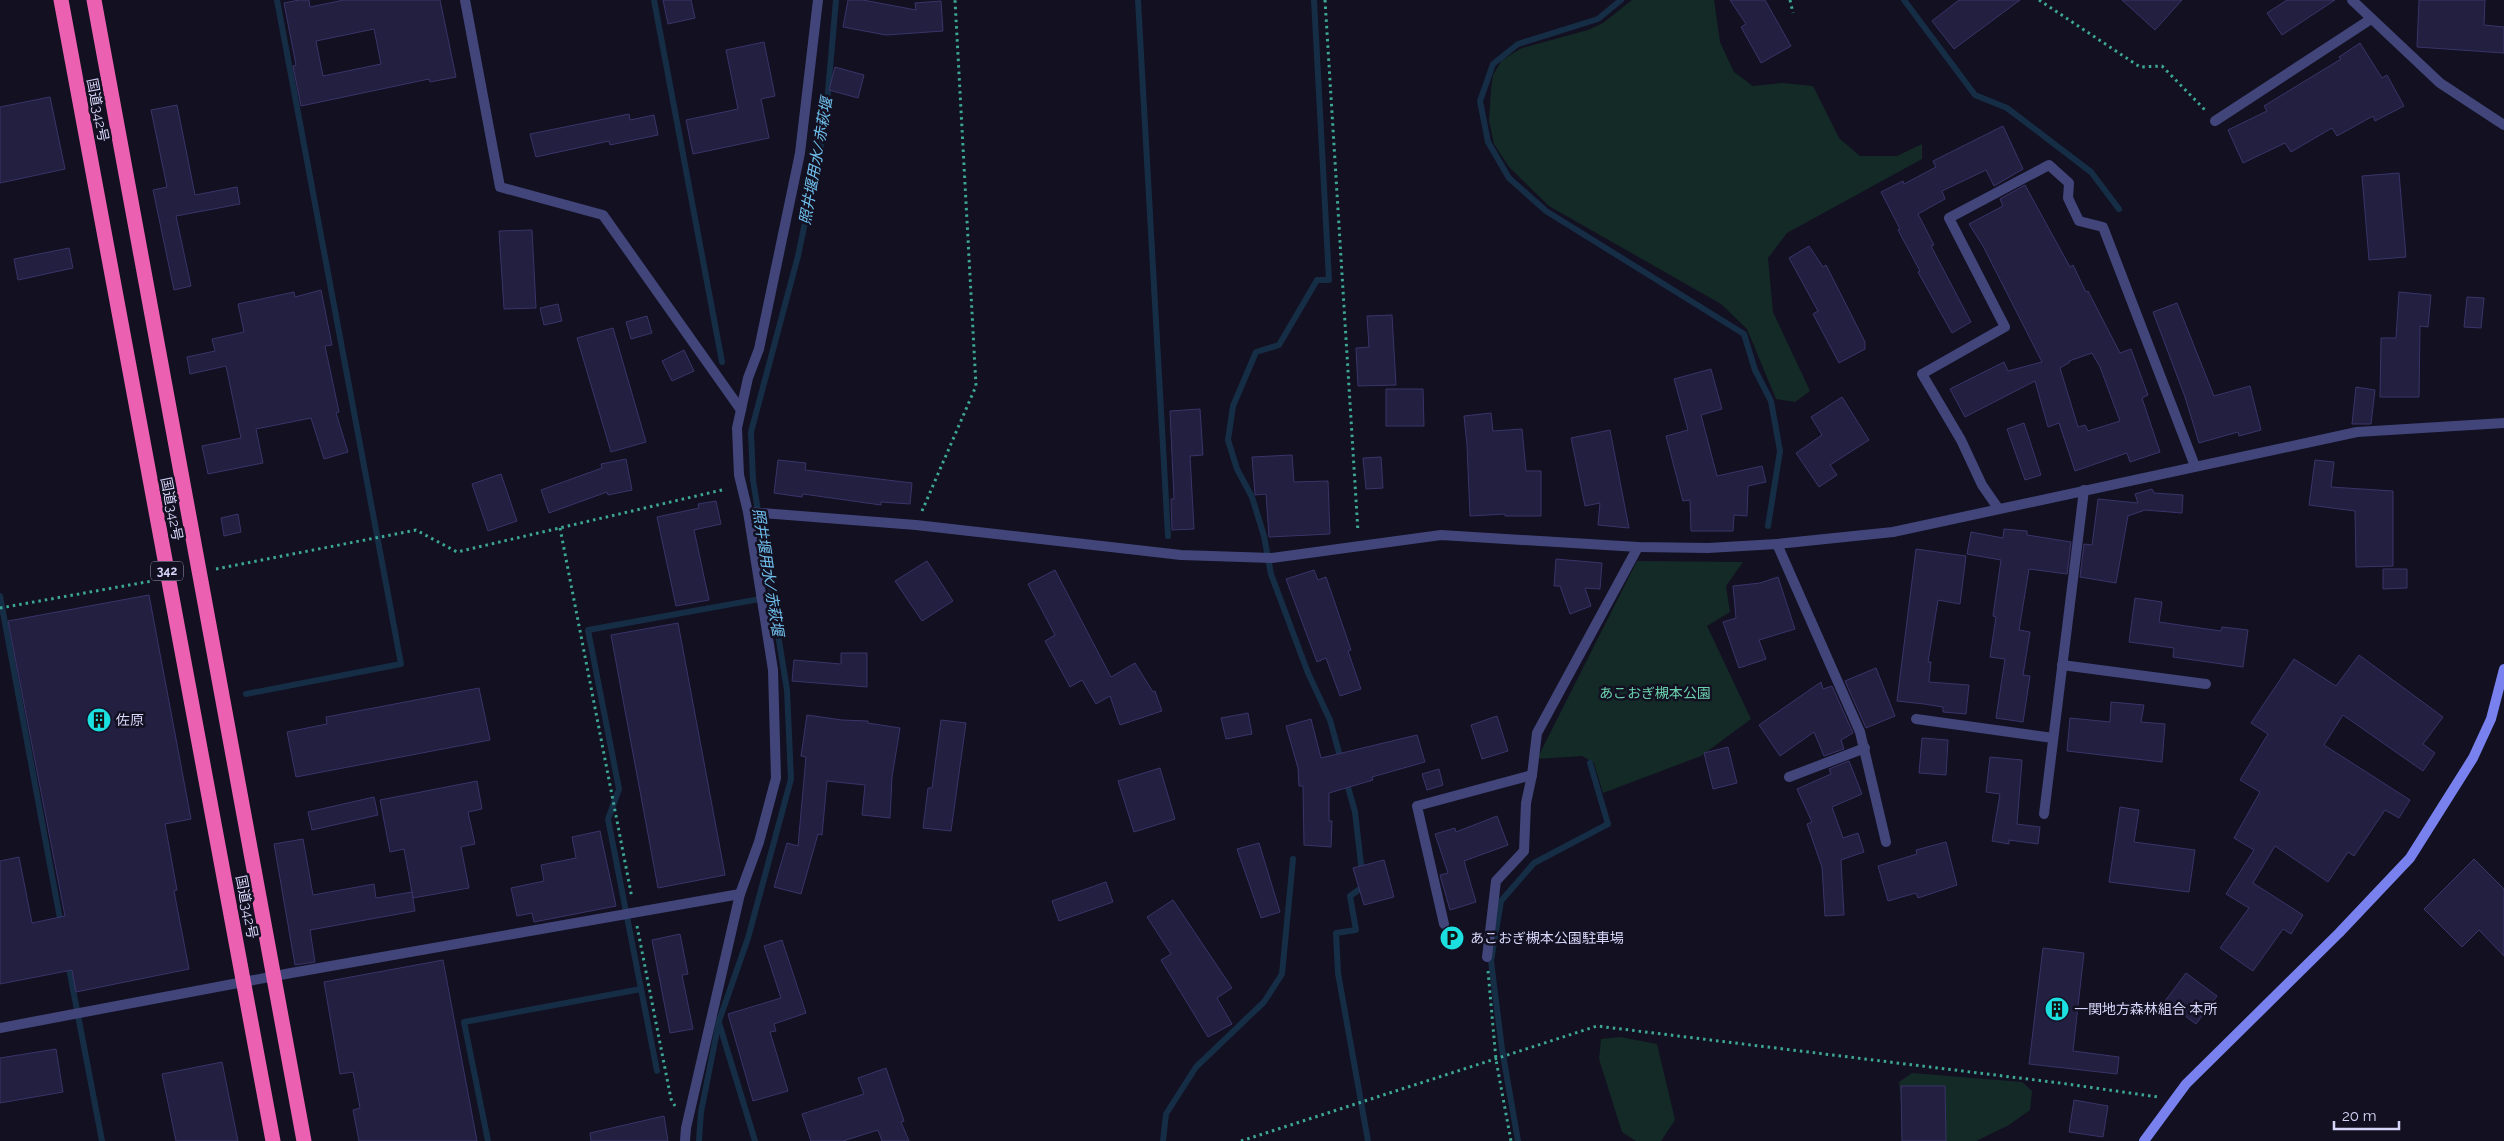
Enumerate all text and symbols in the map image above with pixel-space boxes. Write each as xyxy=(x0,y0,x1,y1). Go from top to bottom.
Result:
street label: 国道342号 xyxy=(84,77,112,143)
water label: 照井堰用水/赤萩堰 xyxy=(796,93,837,226)
street label: 国道342号 xyxy=(158,476,186,542)
water label: 照井堰用水/赤萩堰 xyxy=(749,507,787,640)
road number: 342 xyxy=(151,562,183,580)
park label: あこおぎ槻本公園 xyxy=(1599,685,1711,701)
building icon: 佐原 xyxy=(86,707,112,733)
place label: 佐原 xyxy=(116,712,144,728)
street label: 国道342号 xyxy=(233,874,261,940)
parking icon: あこおぎ槻本公園駐車場 xyxy=(1439,925,1465,951)
place label: あこおぎ槻本公園駐車場 xyxy=(1470,930,1624,946)
building icon: 一関地方森林組合 本所 xyxy=(2044,996,2070,1022)
place label: 一関地方森林組合 本所 xyxy=(2074,1001,2218,1017)
scale bar xyxy=(2334,1098,2399,1130)
text: 20 m xyxy=(2342,1107,2377,1125)

